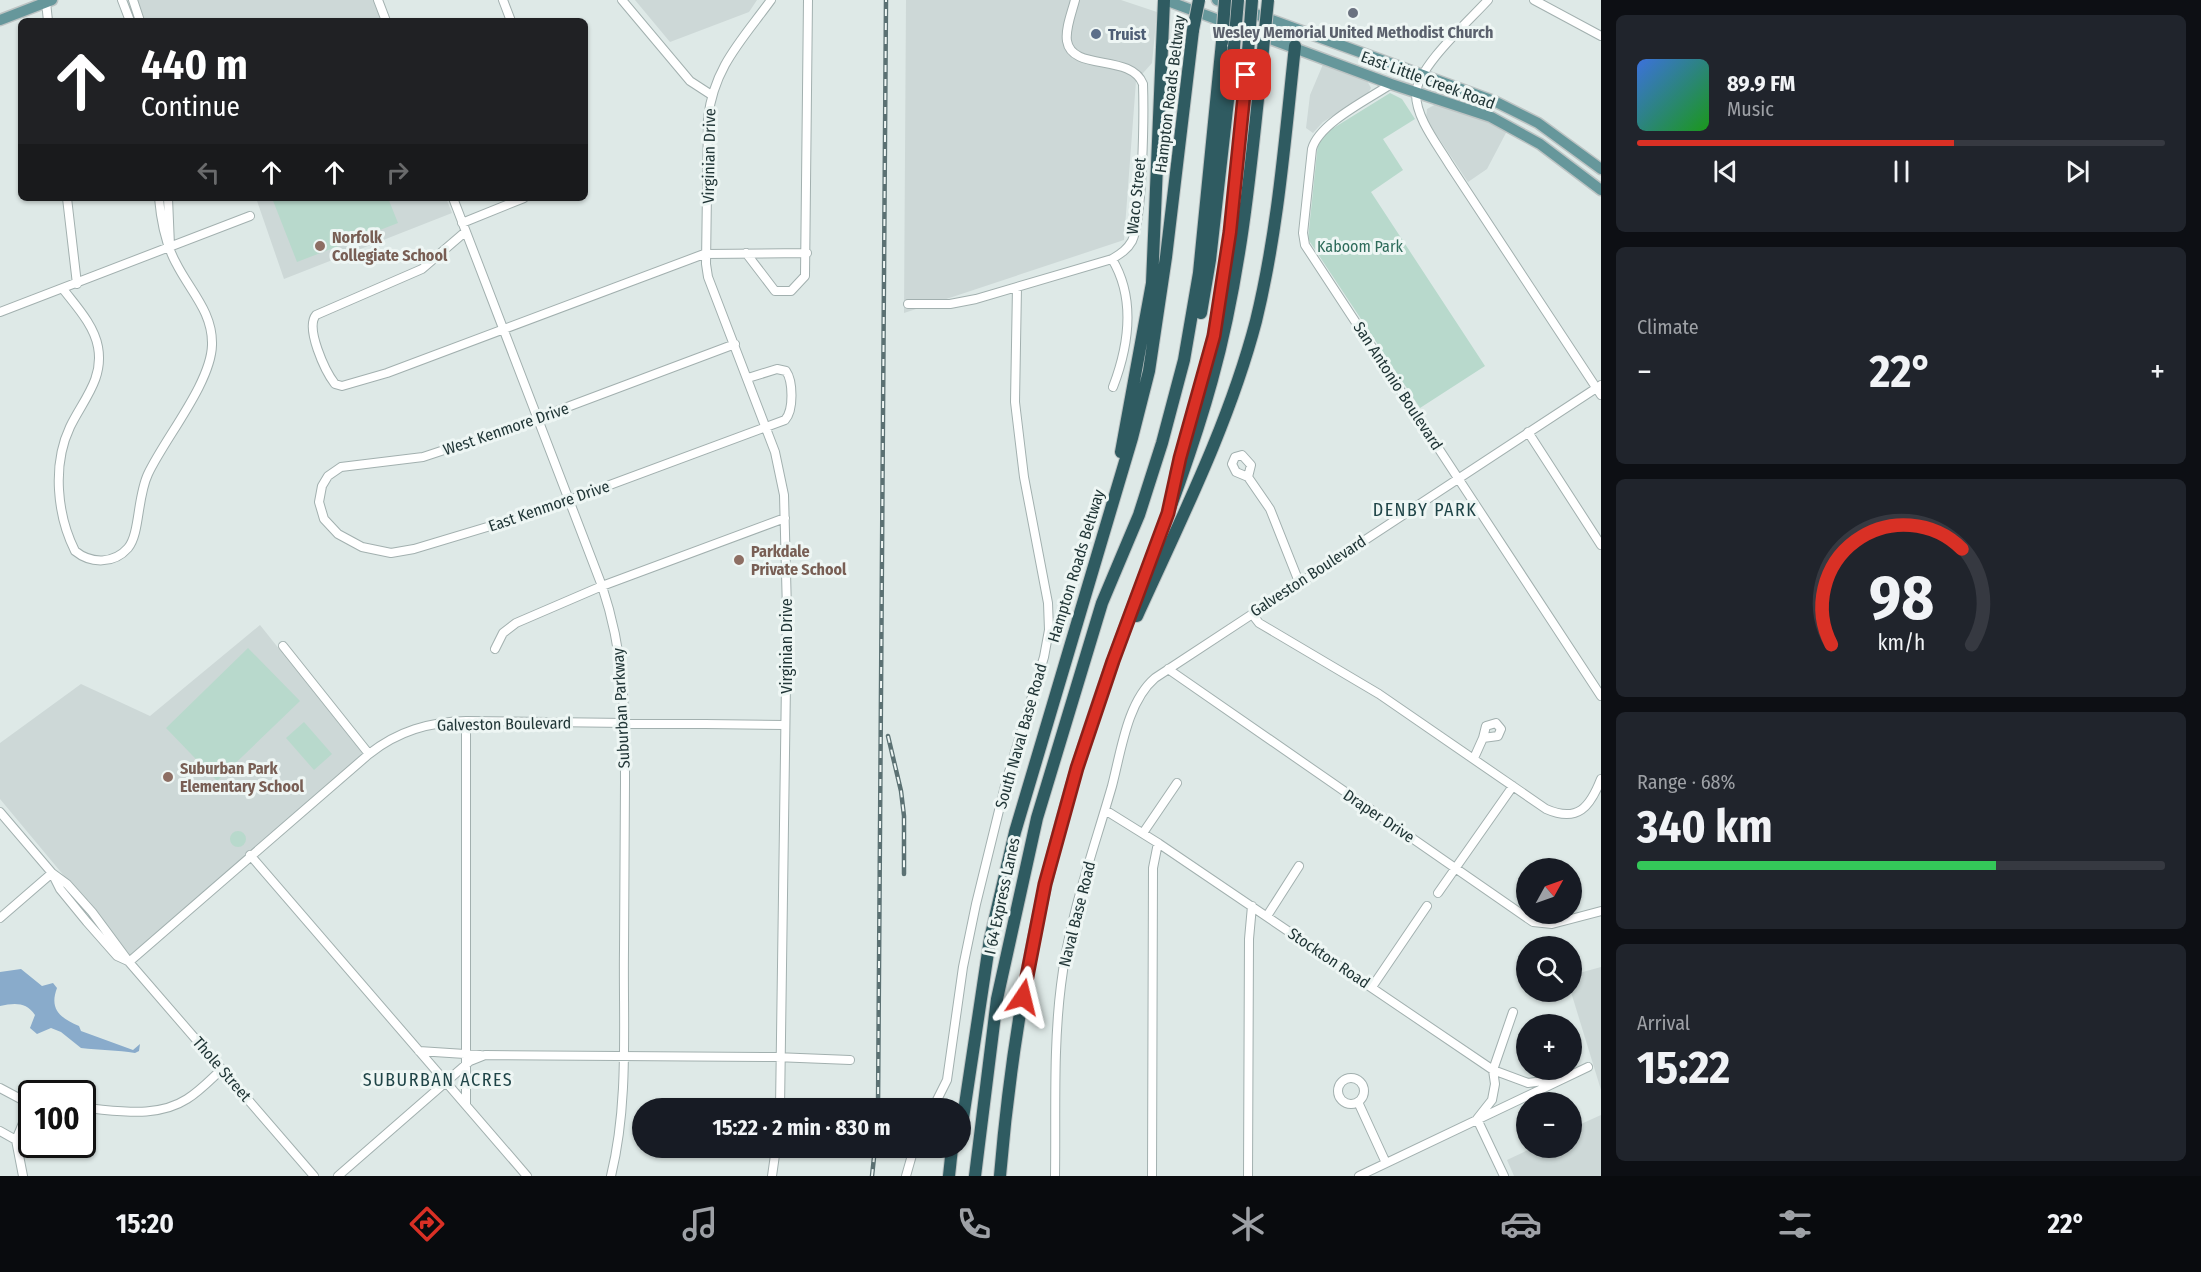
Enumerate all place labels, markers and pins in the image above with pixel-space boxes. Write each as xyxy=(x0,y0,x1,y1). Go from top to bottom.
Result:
marker: Wesley Memorial United Methodist Church xyxy=(1346,6,1360,20)
place label: Wesley Memorial United Methodist Church xyxy=(1213,23,1493,42)
place label: Truist xyxy=(1108,25,1147,44)
marker: Truist xyxy=(1089,27,1103,41)
pin xyxy=(1220,49,1271,100)
place label: Norfolk Collegiate School xyxy=(332,228,448,265)
marker: Norfolk Collegiate School xyxy=(313,239,327,253)
place label: Parkdale Private School xyxy=(751,542,847,579)
marker: Parkdale Private School xyxy=(732,553,746,567)
place label: Suburban Park Elementary School xyxy=(180,759,305,796)
marker: Suburban Park Elementary School xyxy=(161,770,175,784)

